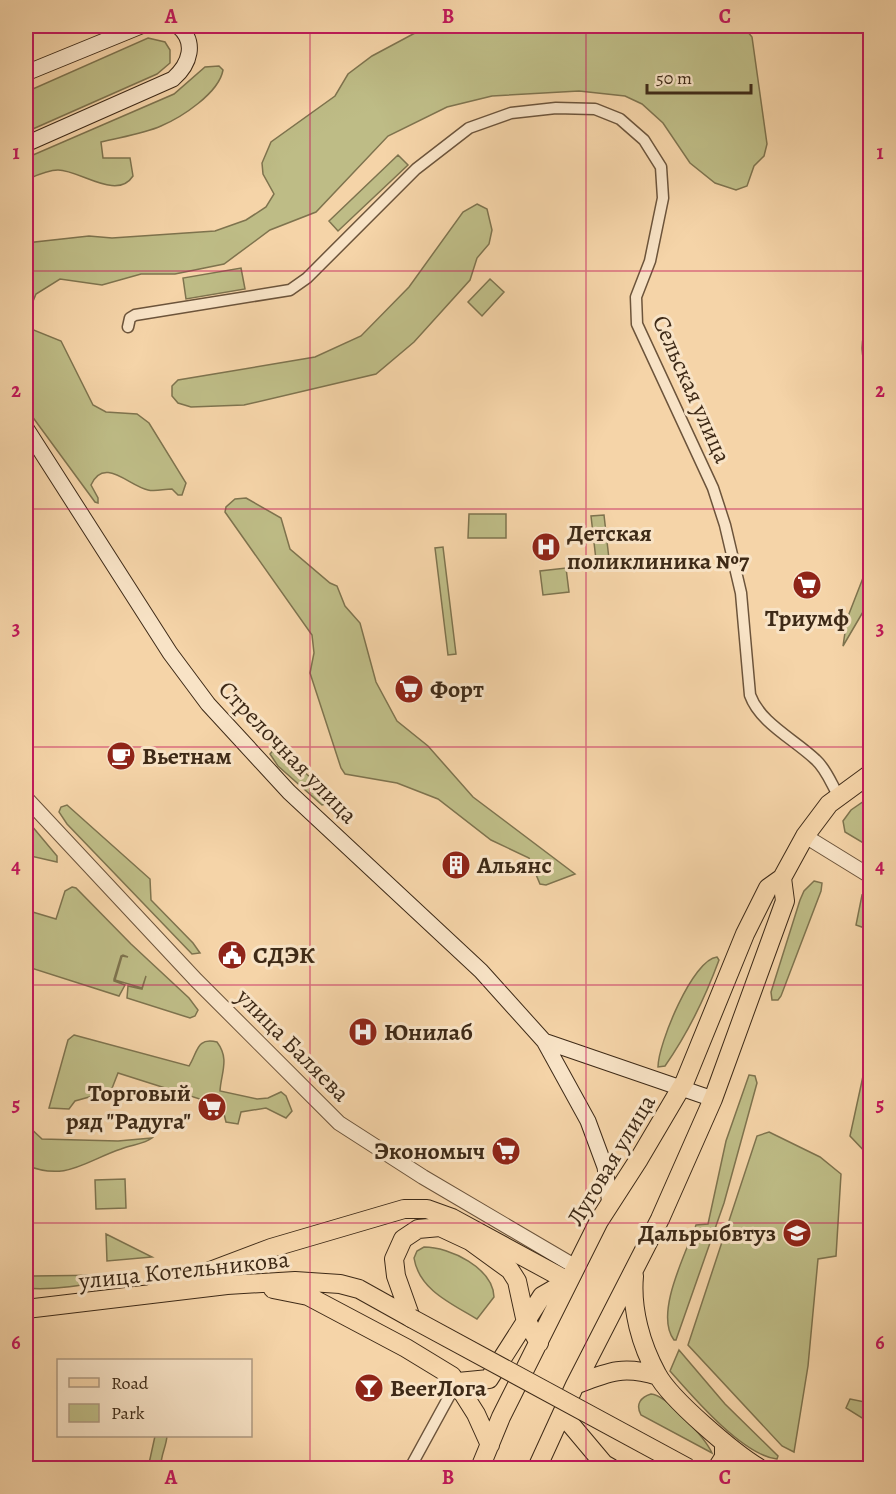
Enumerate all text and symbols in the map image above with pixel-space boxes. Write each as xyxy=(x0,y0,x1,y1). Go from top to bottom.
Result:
text: A xyxy=(164,3,178,30)
text: B xyxy=(442,3,454,30)
text: C xyxy=(719,3,731,30)
scale bar xyxy=(647,57,750,95)
text: 50 m xyxy=(656,66,692,90)
text: 1 xyxy=(12,139,20,166)
text: 1 xyxy=(876,139,884,166)
street label: Сельская улица xyxy=(645,310,739,468)
text: 2 xyxy=(11,377,21,404)
text: 2 xyxy=(875,377,885,404)
place label: Детская поликлиника №7 xyxy=(567,517,750,577)
hospital icon: Детская поликлиника №7 xyxy=(530,531,562,563)
supermarket icon: Триумф xyxy=(791,569,823,601)
place label: Триумф xyxy=(765,602,849,634)
text: 3 xyxy=(12,615,20,642)
text: 3 xyxy=(876,615,884,642)
street label: Стрелочная улица xyxy=(211,673,365,831)
supermarket icon: Форт xyxy=(393,673,425,705)
place label: Форт xyxy=(430,673,484,705)
cafe icon: Вьетнам xyxy=(105,740,137,772)
place label: Вьетнам xyxy=(142,740,232,772)
building icon: Альянс xyxy=(440,849,472,881)
place label: Альянс xyxy=(476,849,552,881)
text: 4 xyxy=(11,853,21,880)
text: 4 xyxy=(875,853,885,880)
public building icon: СДЭК xyxy=(216,939,248,971)
place label: СДЭК xyxy=(253,939,315,971)
street label: улица Баляева xyxy=(229,981,357,1109)
hospital icon: Юнилаб xyxy=(347,1016,379,1048)
place label: Юнилаб xyxy=(384,1016,473,1048)
place label: Торговый ряд "Радуга" xyxy=(66,1077,191,1137)
street label: Луговая улица xyxy=(559,1088,663,1232)
text: 5 xyxy=(12,1091,20,1118)
supermarket icon: Торговый ряд "Радуга" xyxy=(196,1091,228,1123)
text: 5 xyxy=(876,1091,884,1118)
place label: Экономыч xyxy=(374,1135,485,1167)
supermarket icon: Экономыч xyxy=(490,1135,522,1167)
place label: Дальрыбвтуз xyxy=(638,1217,776,1249)
school or university icon: Дальрыбвтуз xyxy=(781,1217,813,1249)
street label: улица Котельникова xyxy=(76,1243,291,1297)
text: 6 xyxy=(11,1329,21,1356)
text: 6 xyxy=(875,1329,885,1356)
legend xyxy=(57,1359,252,1437)
text: Road xyxy=(111,1371,149,1395)
bar icon: BeerЛога xyxy=(353,1372,385,1404)
place label: BeerЛога xyxy=(390,1372,487,1404)
text: Park xyxy=(111,1401,145,1425)
text: A xyxy=(164,1464,178,1491)
text: B xyxy=(442,1464,454,1491)
text: C xyxy=(719,1464,731,1491)

